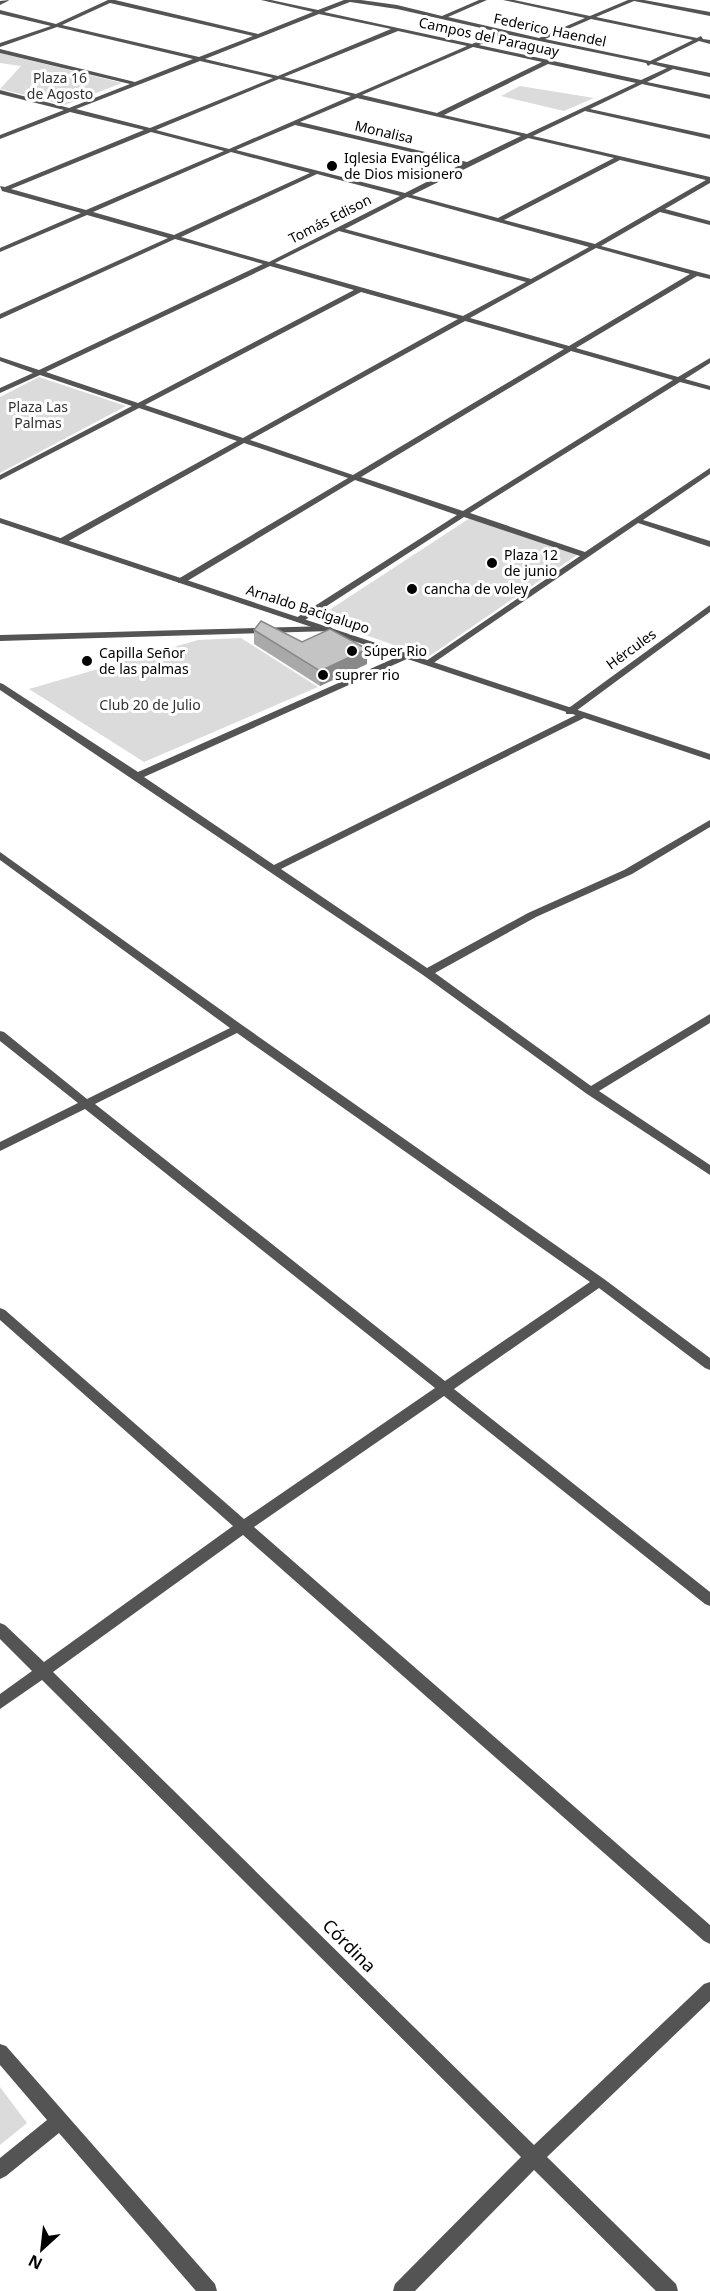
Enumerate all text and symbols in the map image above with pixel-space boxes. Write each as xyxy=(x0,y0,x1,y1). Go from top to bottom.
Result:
street label: Federico Haendel xyxy=(492,8,608,51)
street label: Campos del Paraguay xyxy=(417,12,562,61)
park label: Plaza 16 de Agosto xyxy=(27,68,93,103)
street label: Monalisa xyxy=(353,116,415,147)
place label: Iglesia Evangélica de Dios misionero xyxy=(344,148,463,183)
marker: Iglesia Evangélica de Dios misionero xyxy=(325,159,339,173)
street label: Tomás Edison xyxy=(285,190,374,248)
park label: Plaza Las Palmas xyxy=(8,397,68,432)
place label: Plaza 12 de junio xyxy=(504,545,558,580)
marker: Plaza 12 de junio xyxy=(485,556,499,570)
place label: cancha de voley xyxy=(424,579,529,598)
street label: Arnaldo Bacigalupo xyxy=(244,580,372,637)
marker: cancha de voley xyxy=(405,582,419,596)
street label: Hércules xyxy=(602,624,660,673)
place label: Súper Rio xyxy=(364,641,427,660)
place label: Capilla Señor de las palmas xyxy=(99,643,189,678)
marker: Súper Rio xyxy=(345,644,359,658)
marker: Capilla Señor de las palmas xyxy=(80,654,94,668)
place label: suprer rio xyxy=(335,665,400,684)
marker: suprer rio xyxy=(316,668,330,682)
park label: Club 20 de Julio xyxy=(99,695,201,714)
street label: Córdina xyxy=(318,1913,382,1977)
north arrow xyxy=(12,2219,72,2279)
text: N xyxy=(24,2250,46,2275)

